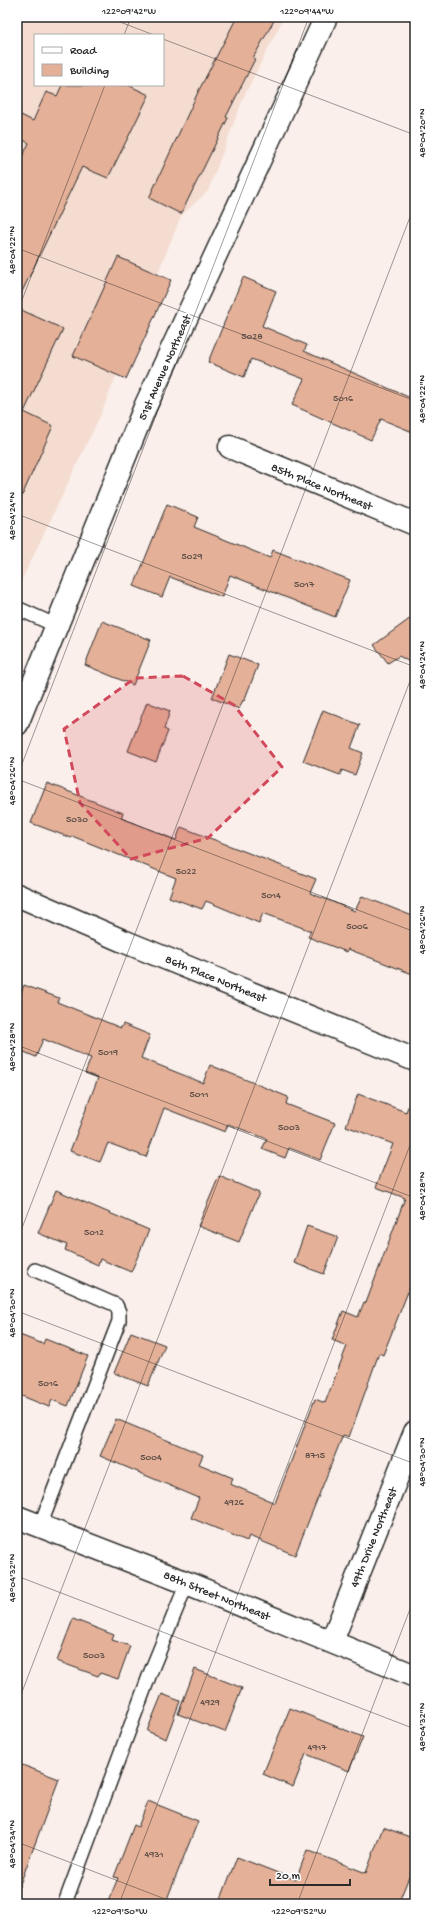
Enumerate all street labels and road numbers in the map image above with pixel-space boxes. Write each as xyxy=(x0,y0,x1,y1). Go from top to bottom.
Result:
street label: 51st Avenue Northeast xyxy=(136,312,196,423)
street label: 85th Place Northeast xyxy=(269,461,375,515)
street label: 86th Place Northeast xyxy=(163,953,269,1007)
street label: 49th Drive Northeast xyxy=(348,1485,402,1590)
street label: 88th Street Northeast xyxy=(161,1569,273,1625)

